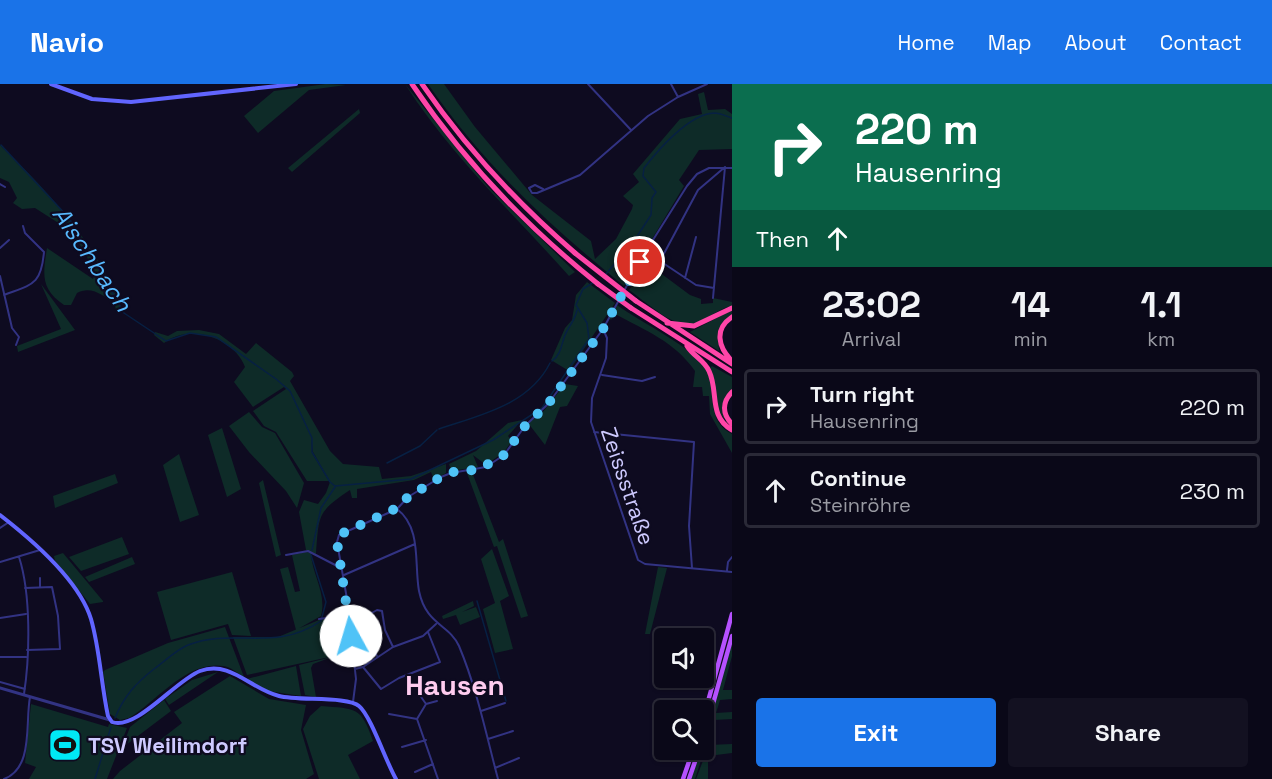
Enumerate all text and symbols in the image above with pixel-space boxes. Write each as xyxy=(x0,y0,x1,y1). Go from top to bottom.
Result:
text: Navio xyxy=(30,24,104,60)
text: Home xyxy=(897,29,955,56)
text: Map xyxy=(988,29,1032,56)
text: About xyxy=(1065,29,1127,56)
text: Contact xyxy=(1160,29,1242,56)
text: 220 m xyxy=(855,103,979,156)
icon: right xyxy=(756,108,834,186)
text: Hausenring xyxy=(855,155,1002,190)
water label: Aischbach xyxy=(46,200,140,318)
icon: ahead xyxy=(821,222,854,255)
text: Then xyxy=(756,225,809,253)
pin xyxy=(614,236,665,287)
icon: arrive xyxy=(623,245,656,278)
text: 23:02 xyxy=(822,282,921,328)
text: 14 xyxy=(1011,282,1050,328)
text: 1.1 xyxy=(1140,282,1182,328)
text: Arrival xyxy=(842,326,901,352)
text: min xyxy=(1013,326,1048,352)
text: km xyxy=(1147,326,1175,352)
text: Turn right xyxy=(810,380,915,408)
icon: right xyxy=(759,390,792,423)
text: 220 m xyxy=(1180,393,1245,421)
text: Hausenring xyxy=(810,408,919,434)
street label: Zeissstraße xyxy=(595,423,661,549)
text: Continue xyxy=(810,464,906,492)
icon: ahead xyxy=(759,474,792,507)
text: 230 m xyxy=(1180,477,1245,505)
text: Steinröhre xyxy=(810,492,911,518)
position arrow xyxy=(319,604,383,668)
map controls xyxy=(654,628,714,760)
button: sound xyxy=(654,628,714,688)
district label: Hausen xyxy=(405,667,505,703)
button: Exit xyxy=(756,698,996,767)
button: Share xyxy=(1008,698,1248,767)
button: search xyxy=(654,700,714,760)
sports icon: TSV Weilimdorf xyxy=(47,727,83,763)
place label: TSV Weilimdorf xyxy=(88,731,247,759)

